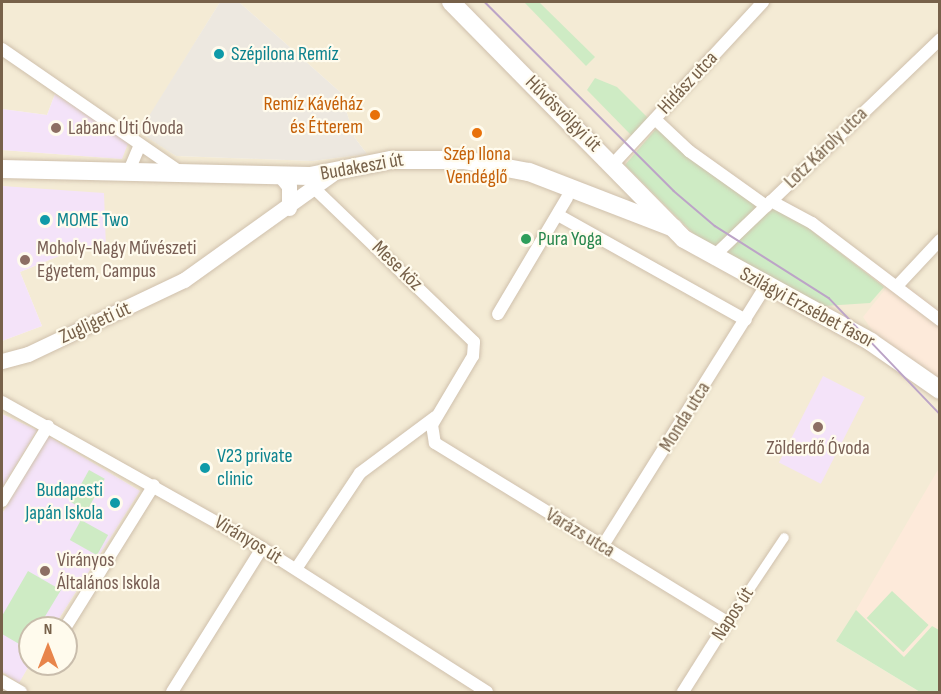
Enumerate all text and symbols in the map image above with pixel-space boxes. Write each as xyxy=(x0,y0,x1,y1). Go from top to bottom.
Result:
place label: Szépilona Remíz xyxy=(231,42,339,66)
marker: Szépilona Remíz xyxy=(212,47,226,61)
street label: Hidász utca xyxy=(653,47,723,119)
street label: Hűvösvölgyi út xyxy=(520,71,606,157)
place label: Remíz Kávéház és Étterem xyxy=(263,92,363,139)
street label: Lotz Károly utca xyxy=(779,102,873,194)
marker: Remíz Kávéház és Étterem xyxy=(368,108,382,122)
place label: Labanc Úti Óvoda xyxy=(68,116,183,140)
marker: Labanc Úti Óvoda xyxy=(49,121,63,135)
marker: Szép Ilona Vendéglő xyxy=(470,126,484,140)
place label: Szép Ilona Vendéglő xyxy=(443,142,511,189)
street label: Budakeszi út xyxy=(318,148,406,186)
place label: MOME Two xyxy=(57,208,129,232)
marker: MOME Two xyxy=(38,213,52,227)
place label: Pura Yoga xyxy=(538,227,602,251)
marker: Pura Yoga xyxy=(519,232,533,246)
street label: Mese köz xyxy=(367,236,427,296)
place label: Moholy-Nagy Művészeti Egyetem, Campus xyxy=(37,237,197,284)
marker: Moholy-Nagy Művészeti Egyetem, Campus xyxy=(18,253,32,267)
street label: Szilágyi Erzsébet fasor xyxy=(735,262,879,354)
street label: Zugligeti út xyxy=(56,297,134,349)
street label: Monda utca xyxy=(654,378,716,456)
marker: Zölderdő Óvoda xyxy=(811,420,825,434)
place label: Zölderdő Óvoda xyxy=(766,436,870,460)
place label: V23 private clinic xyxy=(217,444,292,491)
marker: V23 private clinic xyxy=(198,461,212,475)
place label: Budapesti Japán Iskola xyxy=(25,479,103,526)
marker: Budapesti Japán Iskola xyxy=(108,496,122,510)
street label: Varázs utca xyxy=(541,503,619,563)
street label: Virányos út xyxy=(210,510,286,570)
place label: Virányos Általános Iskola xyxy=(57,548,160,595)
marker: Virányos Általános Iskola xyxy=(38,564,52,578)
street label: Napos út xyxy=(707,583,759,645)
north arrow xyxy=(18,616,78,676)
text: N xyxy=(44,620,52,639)

